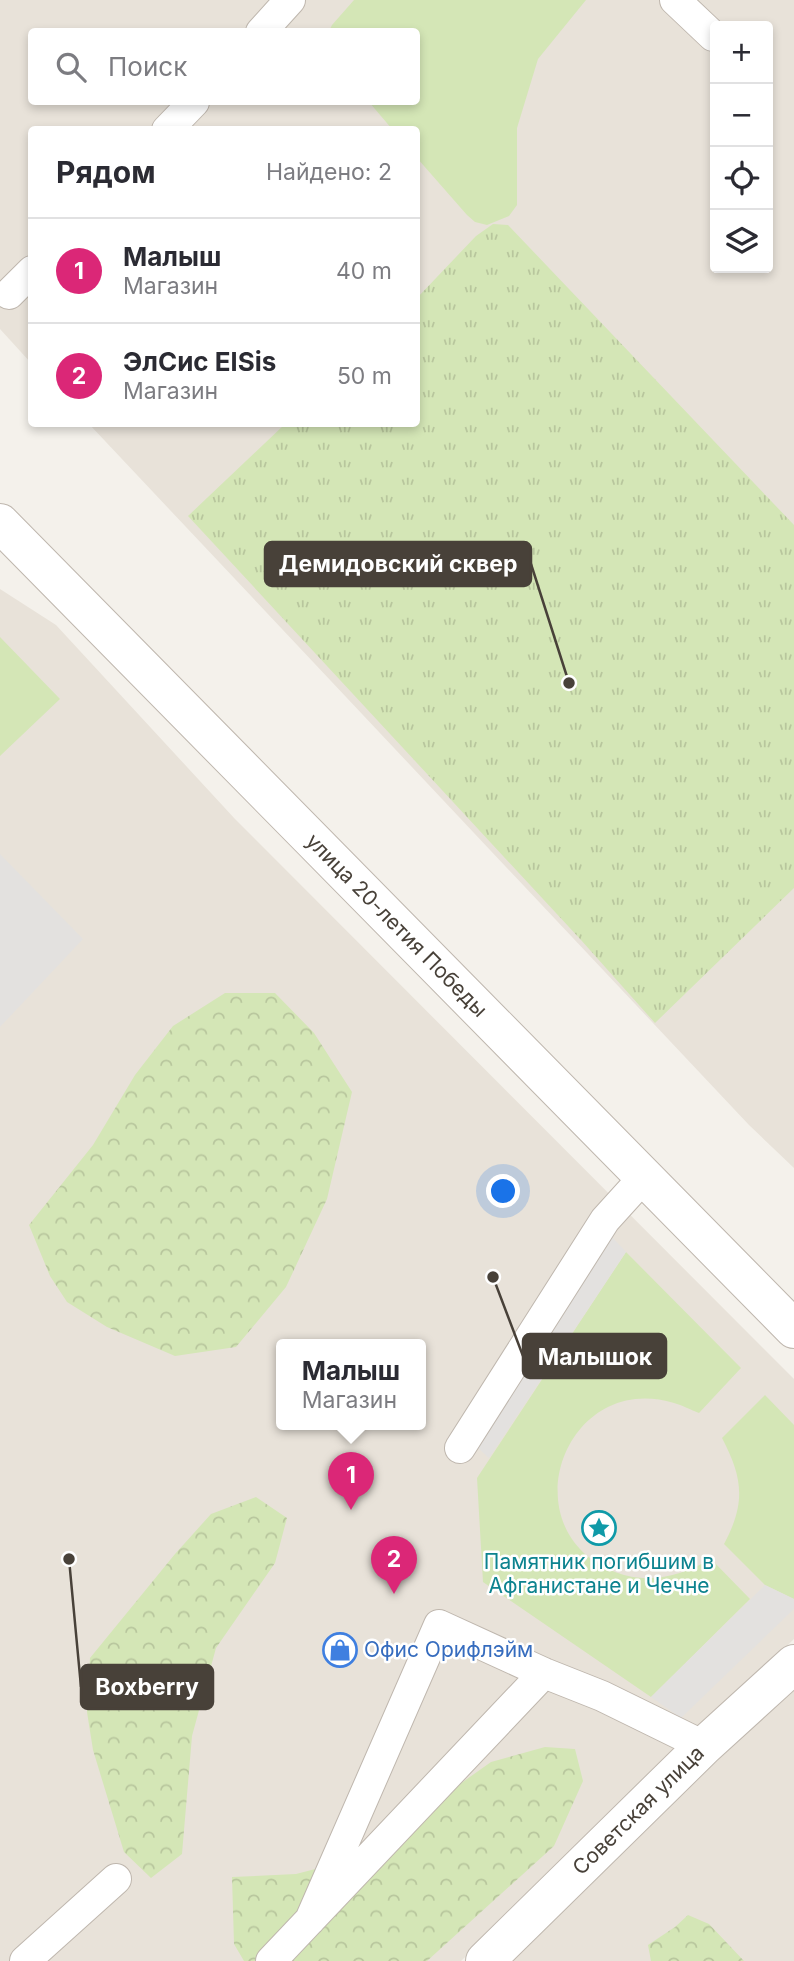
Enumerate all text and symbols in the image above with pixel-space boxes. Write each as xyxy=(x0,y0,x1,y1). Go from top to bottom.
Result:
map controls xyxy=(710,21,773,273)
button: + xyxy=(710,21,773,84)
search box xyxy=(28,28,420,105)
icon: search xyxy=(52,48,90,86)
text: Поиск xyxy=(108,51,187,82)
button: − xyxy=(710,84,773,147)
button: locate xyxy=(710,147,773,210)
text: Рядом xyxy=(56,154,156,190)
text: Найдено: 2 xyxy=(266,158,392,186)
button: layers xyxy=(710,210,773,273)
text: Малыш xyxy=(123,241,221,272)
text: 1 xyxy=(74,257,84,285)
text: 40 m xyxy=(336,257,392,285)
text: Магазин xyxy=(123,272,218,300)
text: ЭлСис ElSis xyxy=(123,346,276,377)
text: 2 xyxy=(72,362,86,390)
text: 50 m xyxy=(337,362,392,390)
text: Магазин xyxy=(123,377,218,405)
callout: Демидовский сквер xyxy=(265,542,531,586)
text: Демидовский сквер xyxy=(279,550,517,578)
street label: улица 20-летия Победы xyxy=(301,828,493,1022)
your location xyxy=(486,1174,520,1208)
callout: Малышок xyxy=(523,1334,666,1378)
popup xyxy=(276,1339,426,1430)
text: Малышок xyxy=(538,1343,653,1371)
text: Малыш xyxy=(302,1355,400,1386)
text: Магазин xyxy=(302,1386,397,1414)
pin: 1 xyxy=(328,1452,374,1510)
place icon: Памятник погибшим в Афганистане и Чечне xyxy=(580,1509,618,1547)
pin: 2 xyxy=(371,1536,417,1594)
place label: Памятник погибшим в Афганистане и Чечне xyxy=(484,1549,714,1598)
shop icon: Офис Орифлэйм xyxy=(321,1631,359,1669)
place label: Офис Орифлэйм xyxy=(364,1637,533,1662)
callout: Boxberry xyxy=(81,1665,213,1709)
text: Boxberry xyxy=(95,1673,199,1701)
street label: Советская улица xyxy=(567,1740,709,1880)

